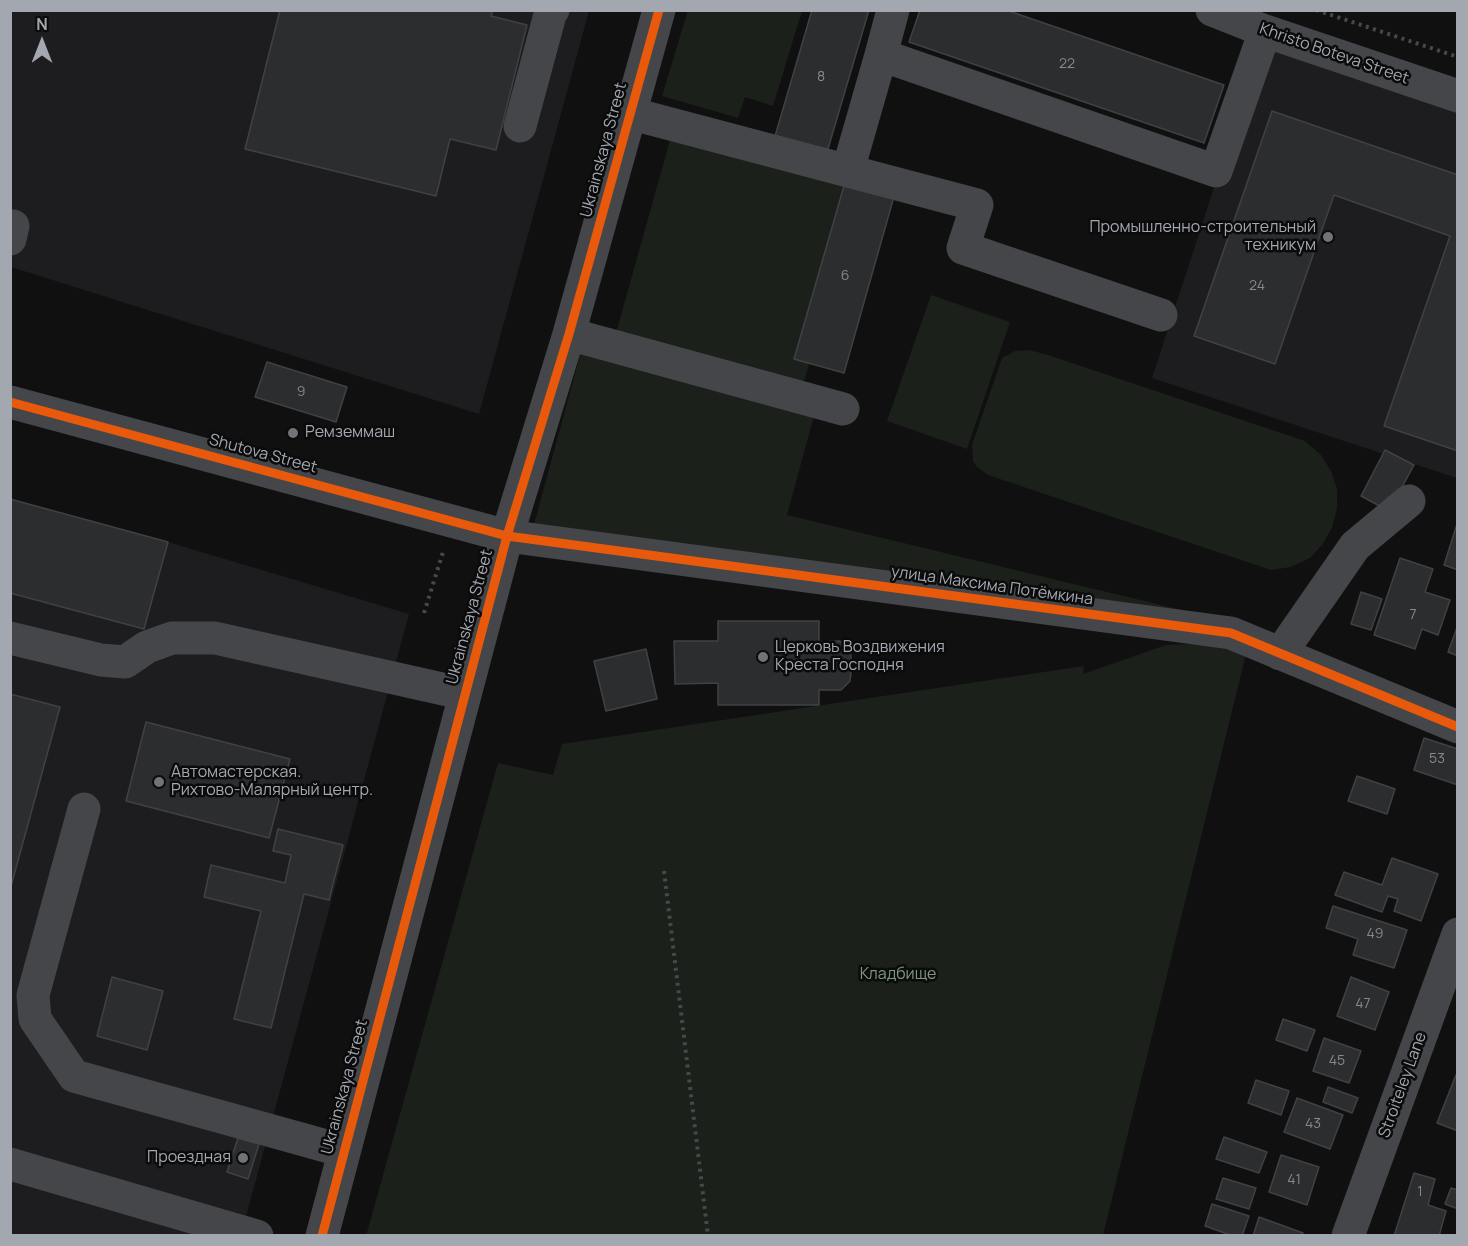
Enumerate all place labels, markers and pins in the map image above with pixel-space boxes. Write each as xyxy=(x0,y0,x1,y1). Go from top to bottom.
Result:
place label: Промышленно-строительный техникум xyxy=(1089,218,1316,256)
marker: Промышленно-строительный техникум xyxy=(1321,230,1335,244)
place label: Ремземмаш xyxy=(305,423,395,443)
marker: Ремземмаш xyxy=(286,426,300,440)
place label: Церковь Воздвижения Креста Господня xyxy=(775,638,945,676)
marker: Церковь Воздвижения Креста Господня xyxy=(756,650,770,664)
place label: Автомастерская. Рихтово-Малярный центр. xyxy=(171,763,373,801)
marker: Автомастерская. Рихтово-Малярный центр. xyxy=(152,775,166,789)
place label: Проездная xyxy=(147,1148,231,1168)
marker: Проездная xyxy=(236,1151,250,1165)

